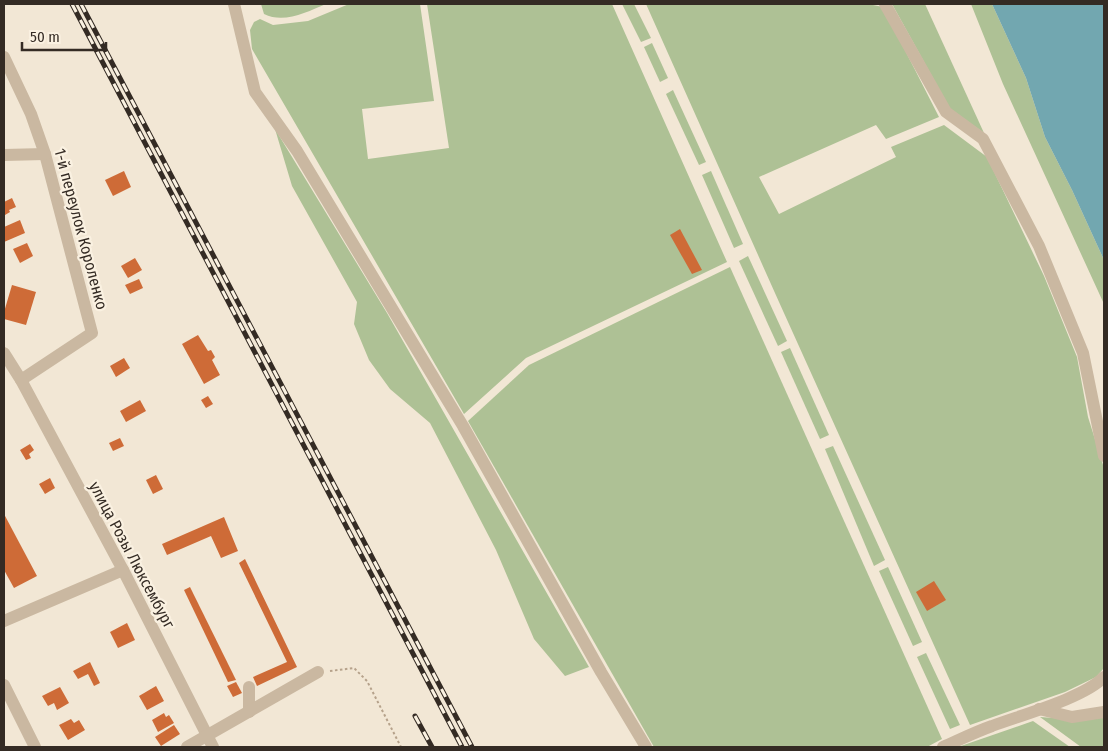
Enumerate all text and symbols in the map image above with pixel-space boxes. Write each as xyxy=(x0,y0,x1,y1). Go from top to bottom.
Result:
scale bar xyxy=(22,20,106,52)
text: 50 m xyxy=(30,28,60,46)
street label: 1-й переулок Короленко xyxy=(50,146,112,312)
street label: улица Розы Люксембург xyxy=(85,478,179,632)

